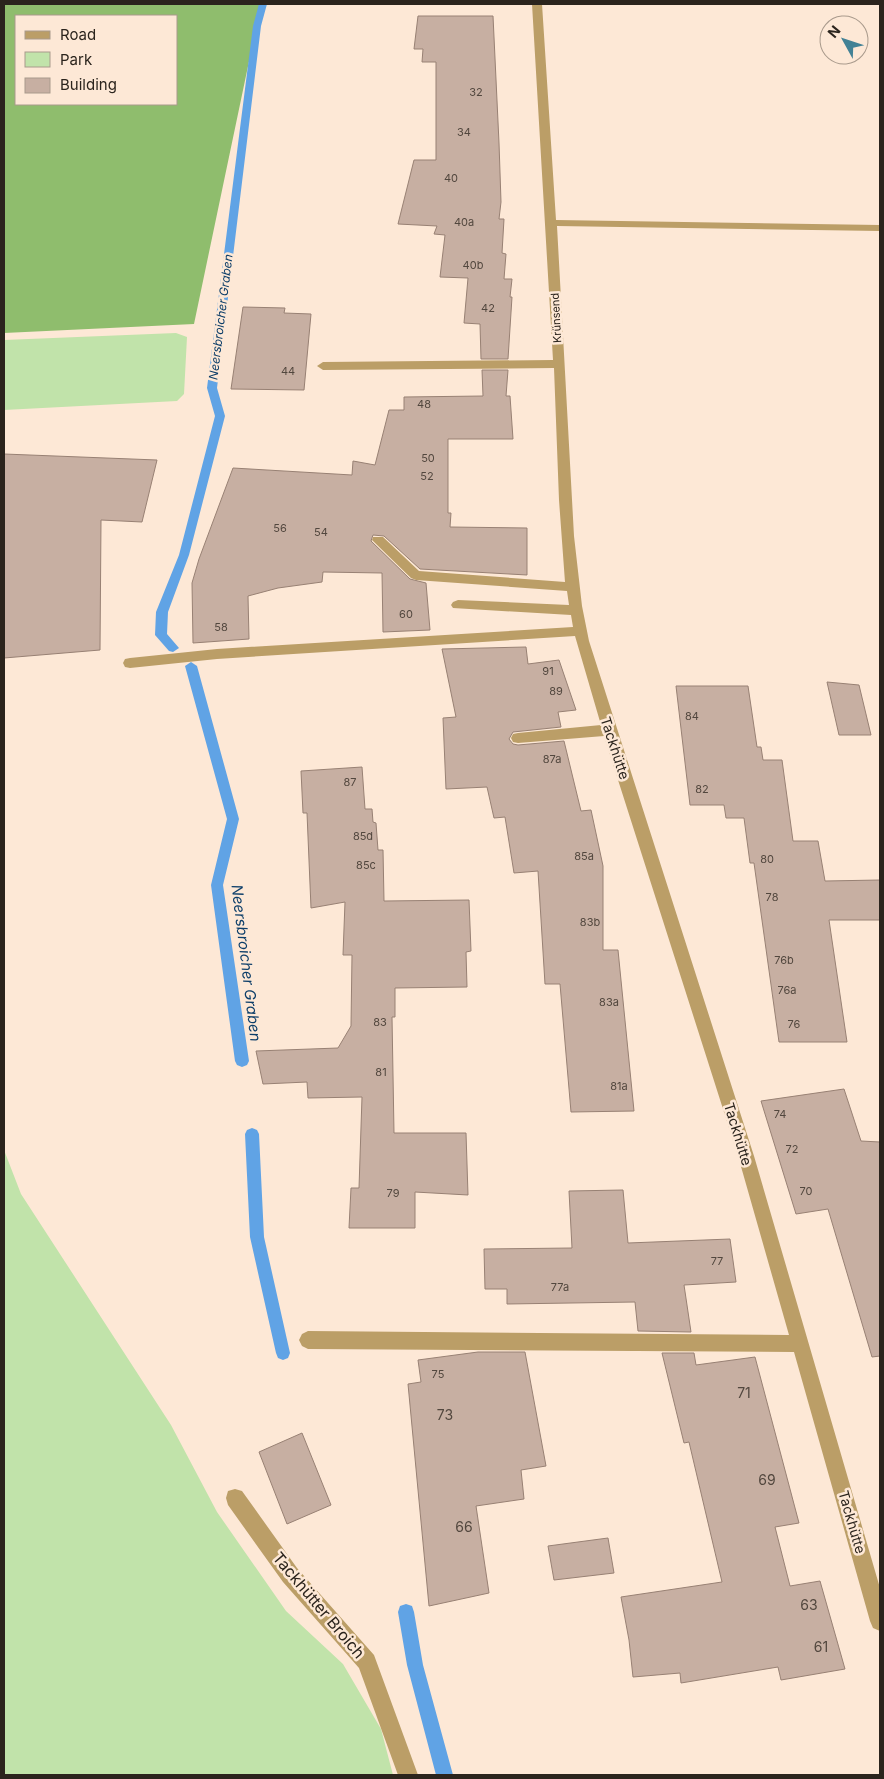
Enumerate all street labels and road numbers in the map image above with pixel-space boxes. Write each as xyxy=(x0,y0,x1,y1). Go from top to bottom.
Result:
street label: Krünsend xyxy=(548,293,564,343)
street label: Tackhütte xyxy=(597,714,634,781)
street label: Tackhütte xyxy=(721,1100,756,1167)
street label: Tackhütte xyxy=(835,1488,870,1555)
street label: Tackhütter Broich xyxy=(269,1548,369,1662)

